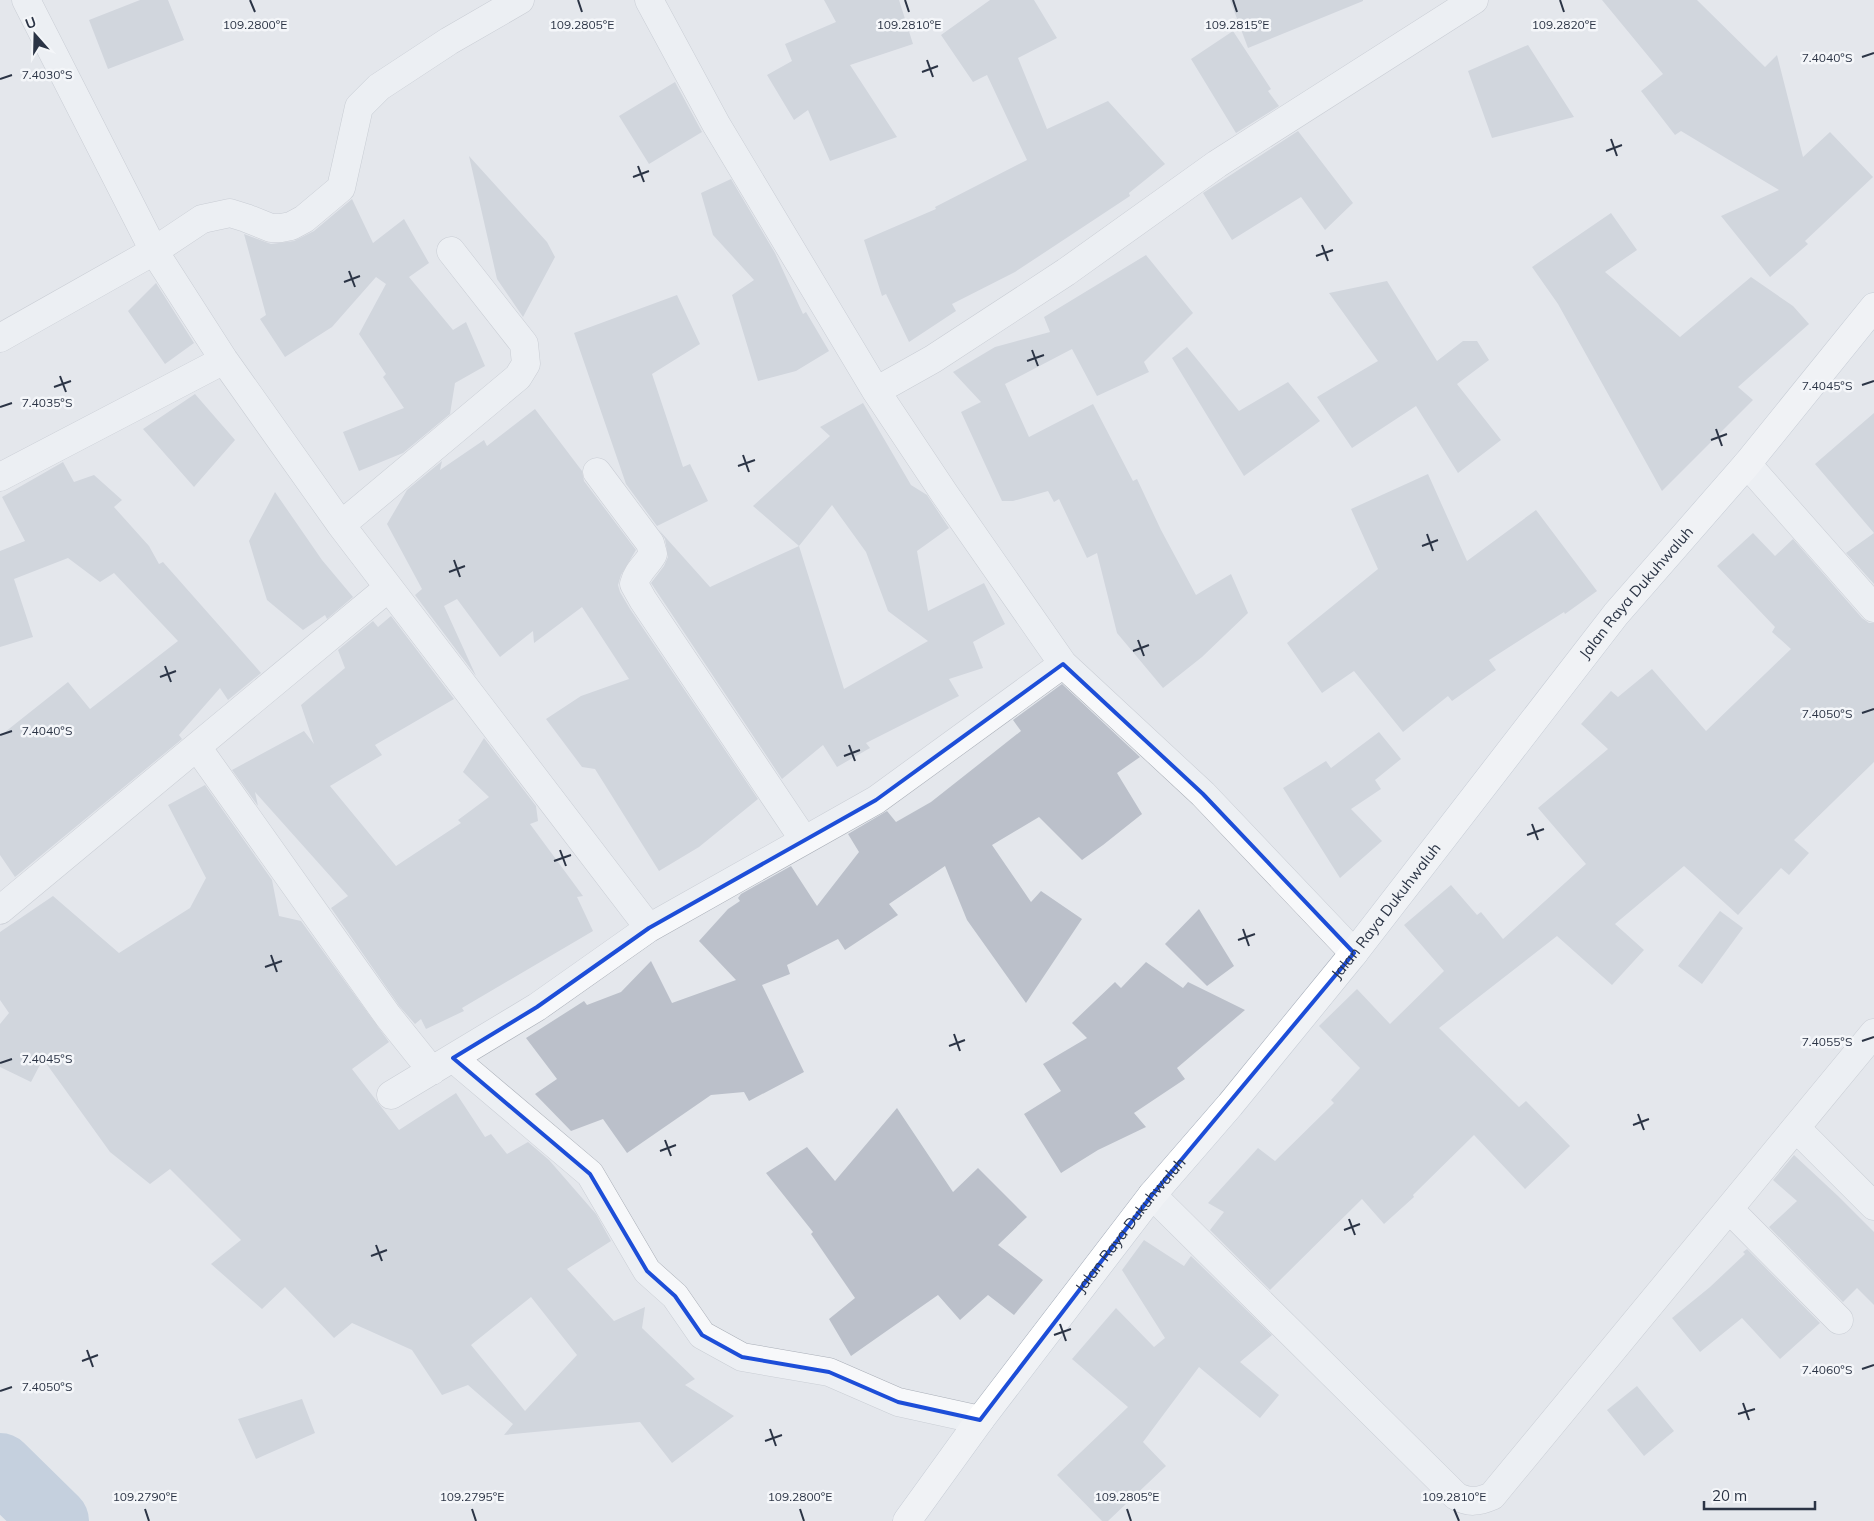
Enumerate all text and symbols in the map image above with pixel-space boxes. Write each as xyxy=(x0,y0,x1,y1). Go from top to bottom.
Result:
north arrow xyxy=(10,10,60,60)
text: U xyxy=(23,13,39,33)
text: 109.2800°E xyxy=(223,17,287,32)
text: 109.2805°E xyxy=(550,17,614,32)
text: 109.2810°E xyxy=(877,17,941,32)
text: 109.2815°E xyxy=(1205,17,1269,32)
text: 109.2820°E xyxy=(1532,17,1596,32)
text: 7.4040°S xyxy=(1802,50,1852,65)
text: 7.4030°S xyxy=(22,67,72,82)
text: 7.4045°S xyxy=(1802,378,1852,393)
text: 7.4035°S xyxy=(22,395,72,410)
street label: Jalan Raya Dukuhwaluh xyxy=(1575,522,1697,662)
text: 7.4050°S xyxy=(1802,706,1852,721)
text: 7.4040°S xyxy=(22,723,72,738)
street label: Jalan Raya Dukuhwaluh xyxy=(1327,839,1445,982)
text: 7.4055°S xyxy=(1802,1034,1852,1049)
text: 7.4045°S xyxy=(22,1051,72,1066)
street label: Jalan Raya Dukuhwaluh xyxy=(1071,1153,1189,1296)
text: 7.4060°S xyxy=(1802,1362,1852,1377)
text: 7.4050°S xyxy=(22,1379,72,1394)
scale bar xyxy=(1704,1478,1815,1510)
text: 20 m xyxy=(1712,1486,1747,1505)
text: 109.2790°E xyxy=(113,1489,177,1504)
text: 109.2795°E xyxy=(440,1489,504,1504)
text: 109.2800°E xyxy=(768,1489,832,1504)
text: 109.2805°E xyxy=(1095,1489,1159,1504)
text: 109.2810°E xyxy=(1422,1489,1486,1504)

